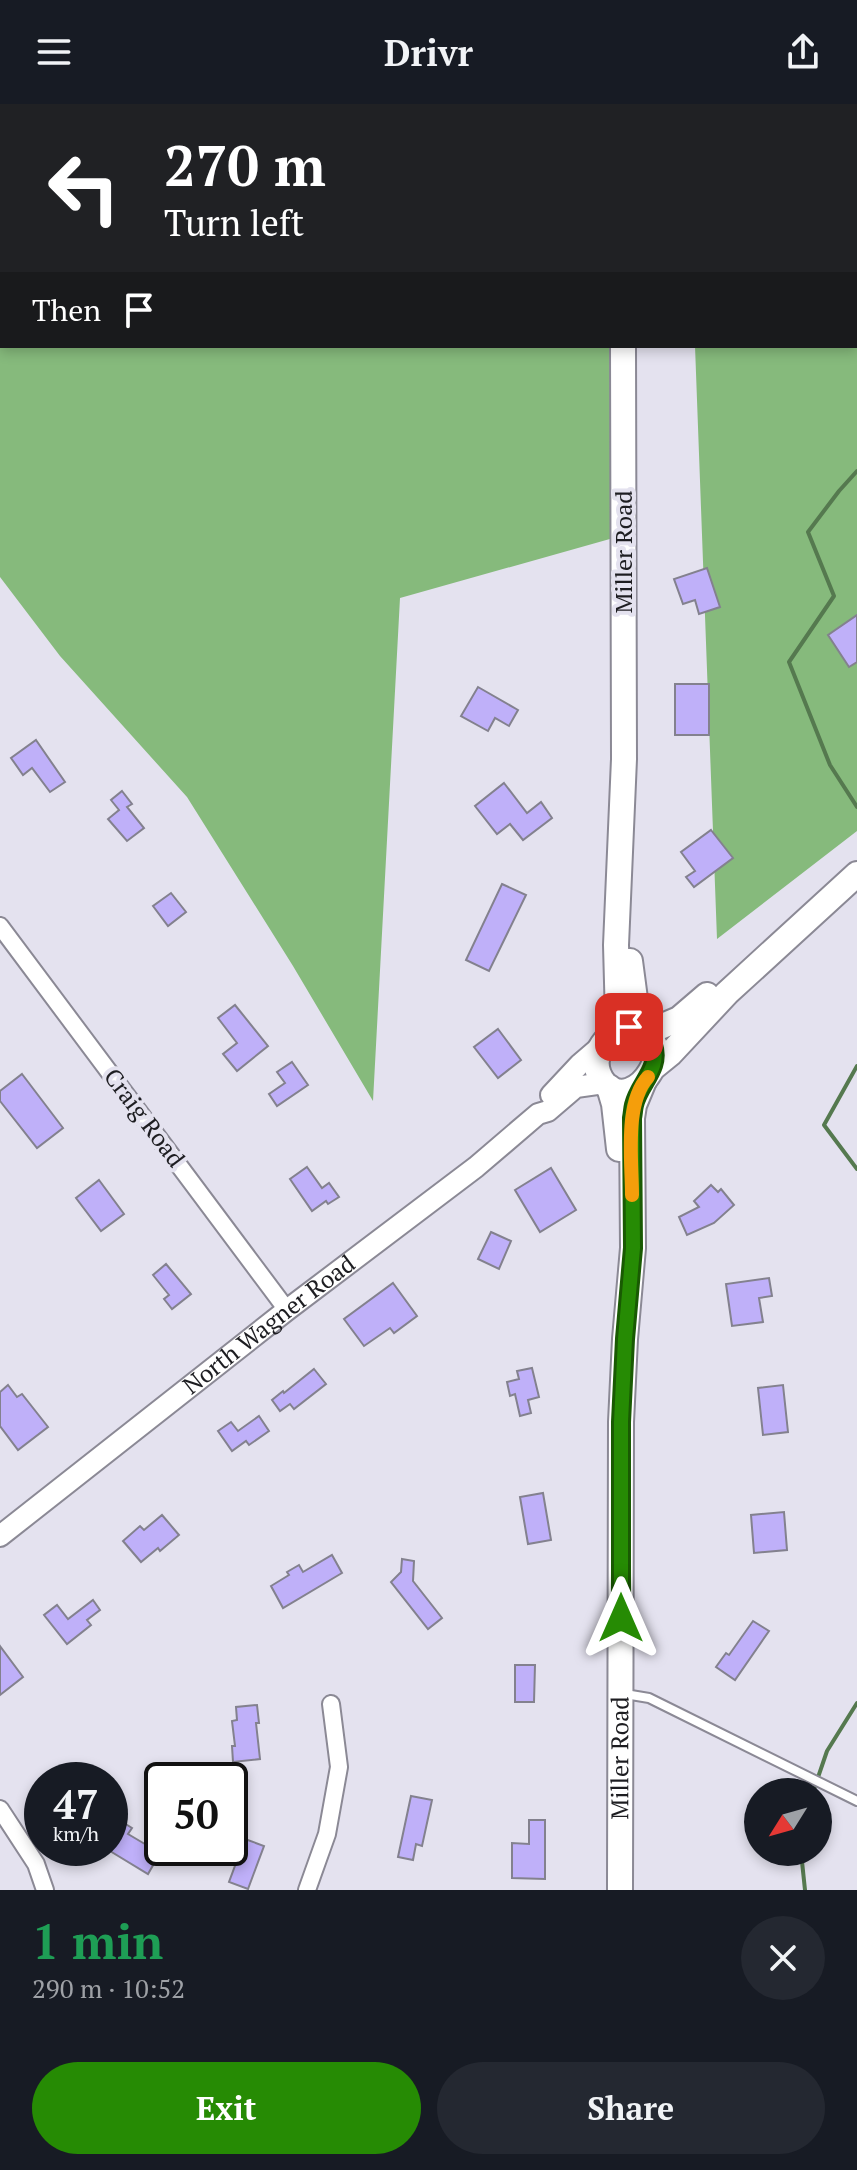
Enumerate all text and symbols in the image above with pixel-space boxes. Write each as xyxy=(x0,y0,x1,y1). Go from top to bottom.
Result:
text: Drivr xyxy=(384,29,473,76)
icon: menu xyxy=(32,30,76,74)
icon: share xyxy=(781,30,825,74)
text: 270 m xyxy=(164,128,326,202)
icon: left xyxy=(32,136,136,240)
text: Turn left xyxy=(164,199,304,246)
icon: arrive xyxy=(117,288,161,332)
text: Then xyxy=(32,290,101,330)
street label: Miller Road xyxy=(607,490,639,614)
pin xyxy=(595,993,663,1061)
icon: arrive xyxy=(607,1005,651,1049)
street label: Craig Road xyxy=(97,1061,192,1173)
street label: North Wagner Road xyxy=(176,1247,361,1401)
position arrow xyxy=(579,1576,663,1660)
street label: Miller Road xyxy=(603,1696,635,1820)
speed limit sign: 50 xyxy=(144,1762,248,1866)
text: 47 xyxy=(53,1777,99,1830)
north arrow xyxy=(744,1778,832,1866)
map controls xyxy=(744,1778,832,1866)
text: km/h xyxy=(53,1820,99,1847)
text: 1 min xyxy=(32,1909,163,1973)
button: close xyxy=(741,1916,825,2000)
text: 290 m · 10:52 xyxy=(32,1971,185,2005)
button: Exit xyxy=(32,2062,421,2154)
button: Share xyxy=(437,2062,825,2154)

